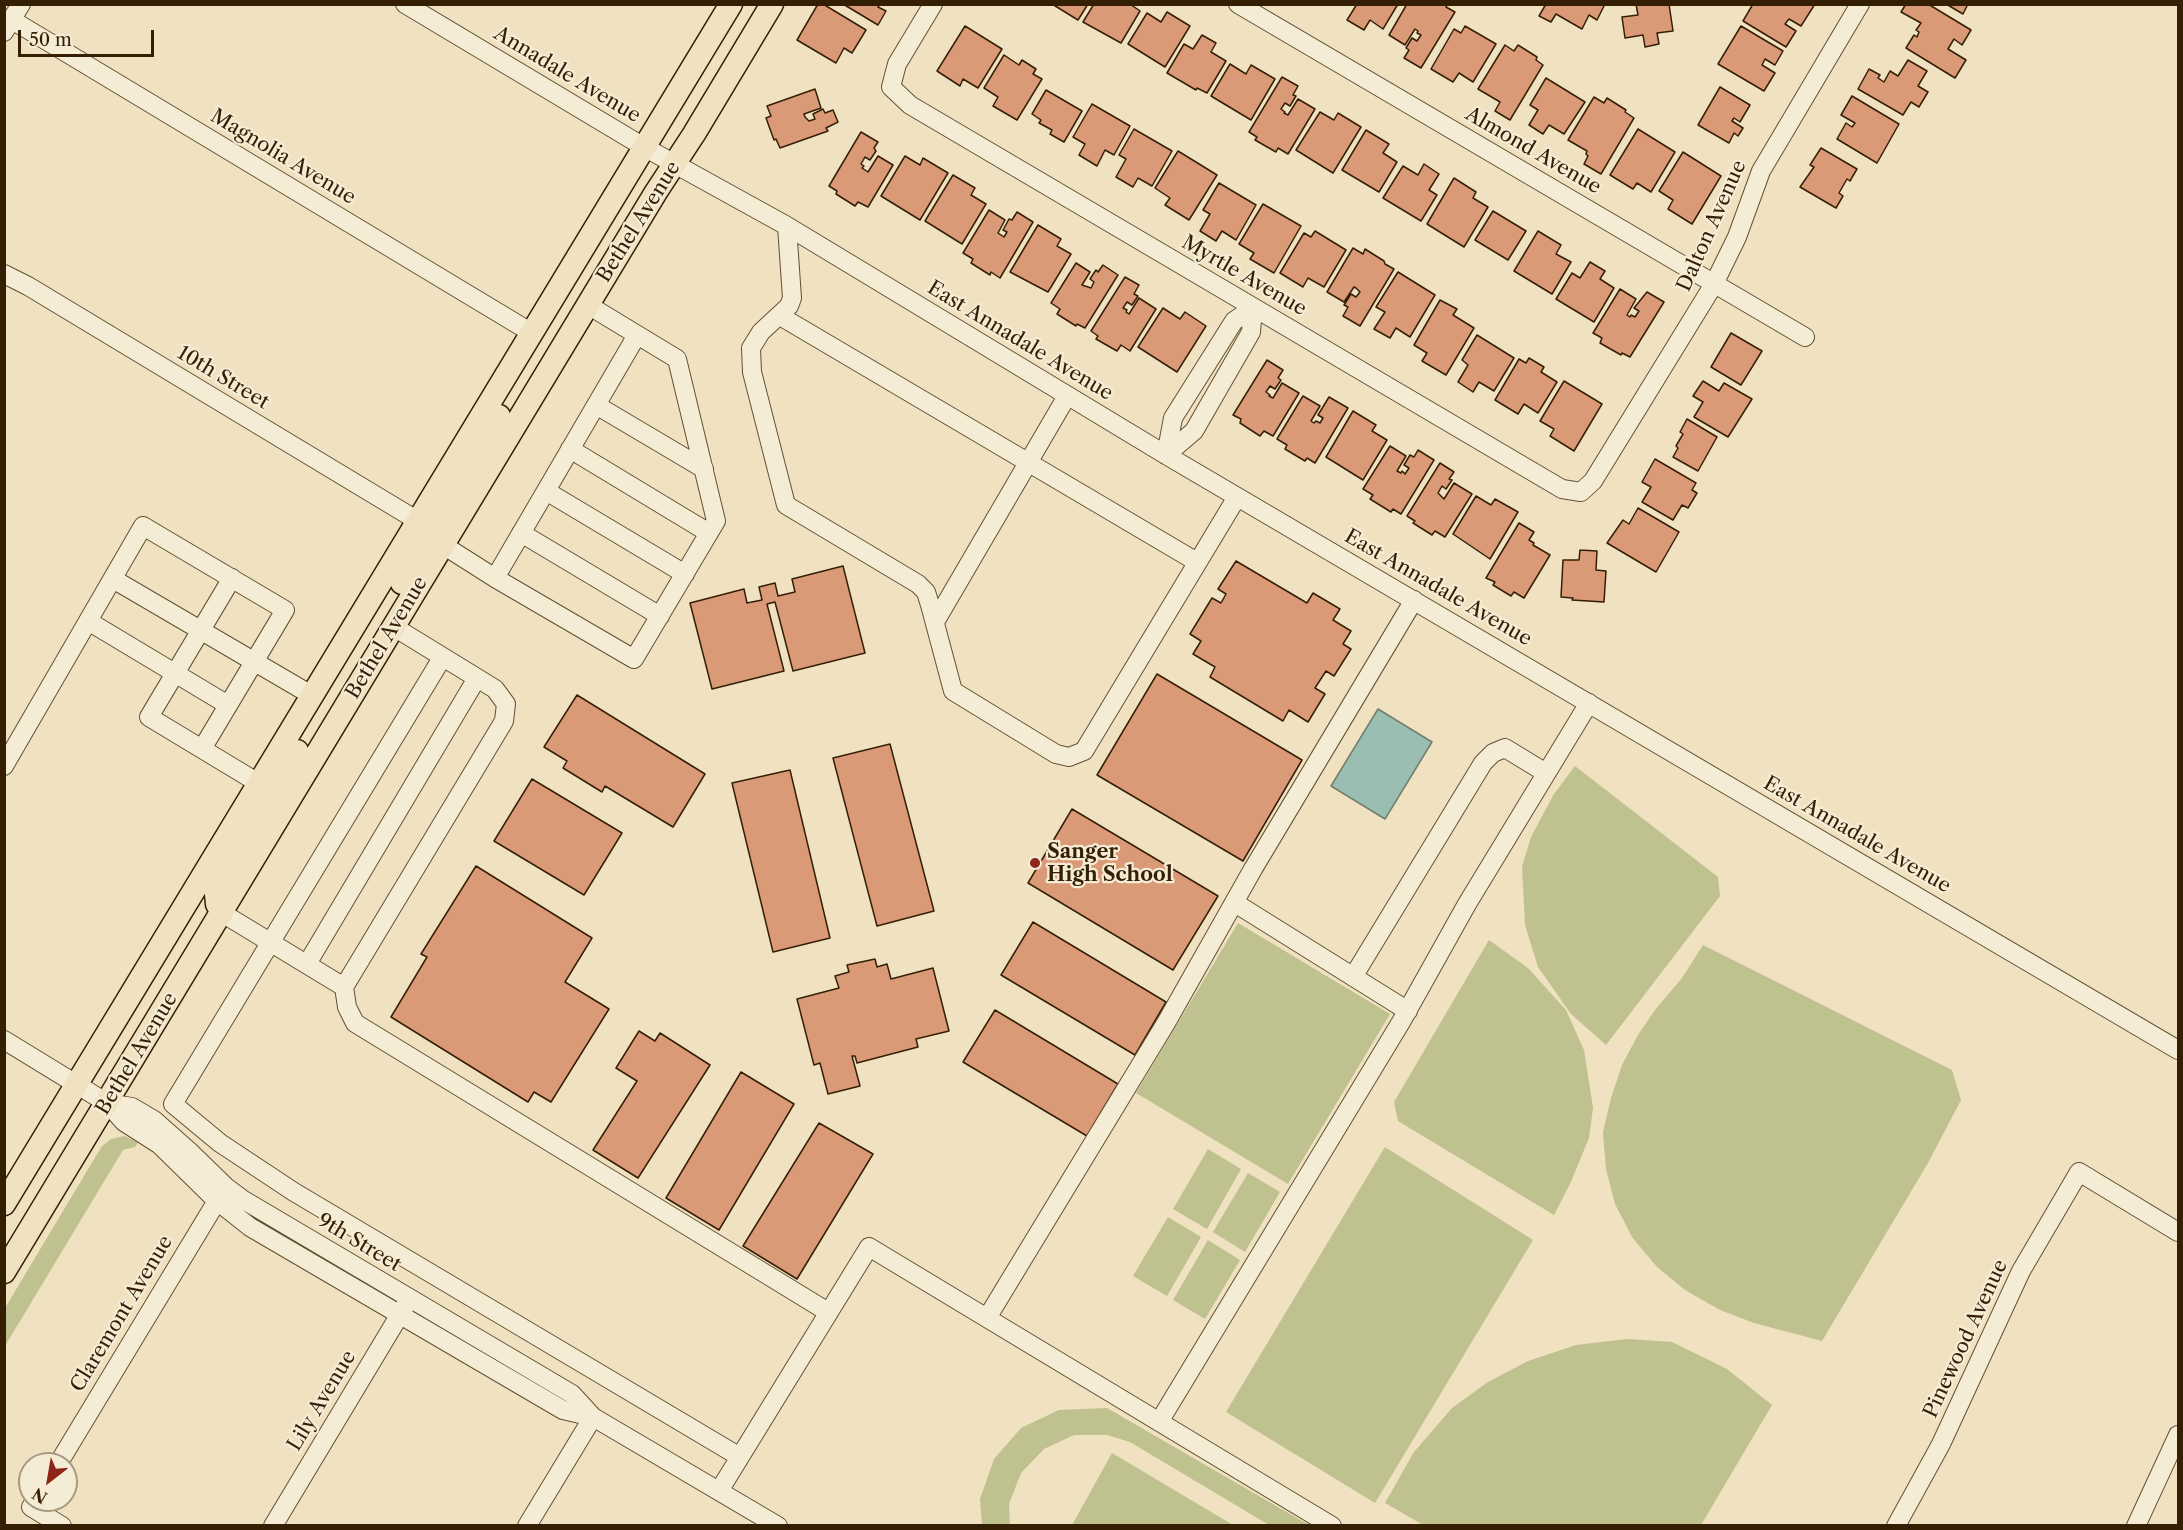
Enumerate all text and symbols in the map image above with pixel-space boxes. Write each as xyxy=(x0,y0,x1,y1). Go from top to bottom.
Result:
scale bar xyxy=(21,18,158,56)
street label: Annadale Avenue xyxy=(489,22,645,128)
text: 50 m xyxy=(29,29,72,51)
street label: Almond Avenue xyxy=(1461,102,1605,200)
street label: Magnolia Avenue xyxy=(206,104,360,210)
street label: Bethel Avenue xyxy=(592,157,686,287)
street label: Dalton Avenue xyxy=(1672,157,1752,295)
street label: Myrtle Avenue xyxy=(1177,231,1311,321)
street label: East Annadale Avenue xyxy=(923,276,1117,406)
street label: 10th Street xyxy=(173,341,273,415)
street label: East Annadale Avenue xyxy=(1340,525,1536,651)
street label: Bethel Avenue xyxy=(341,573,433,703)
street label: East Annadale Avenue xyxy=(1759,772,1955,898)
place label: Sanger High School xyxy=(1047,840,1173,887)
marker: Sanger High School xyxy=(1028,856,1042,870)
street label: Bethel Avenue xyxy=(91,989,183,1119)
street label: 9th Street xyxy=(313,1209,405,1277)
street label: Claremont Avenue xyxy=(66,1231,178,1397)
street label: Pinewood Avenue xyxy=(1919,1256,2013,1422)
street label: Lily Avenue xyxy=(283,1347,361,1455)
north arrow xyxy=(18,1452,78,1512)
text: N xyxy=(29,1484,51,1508)

